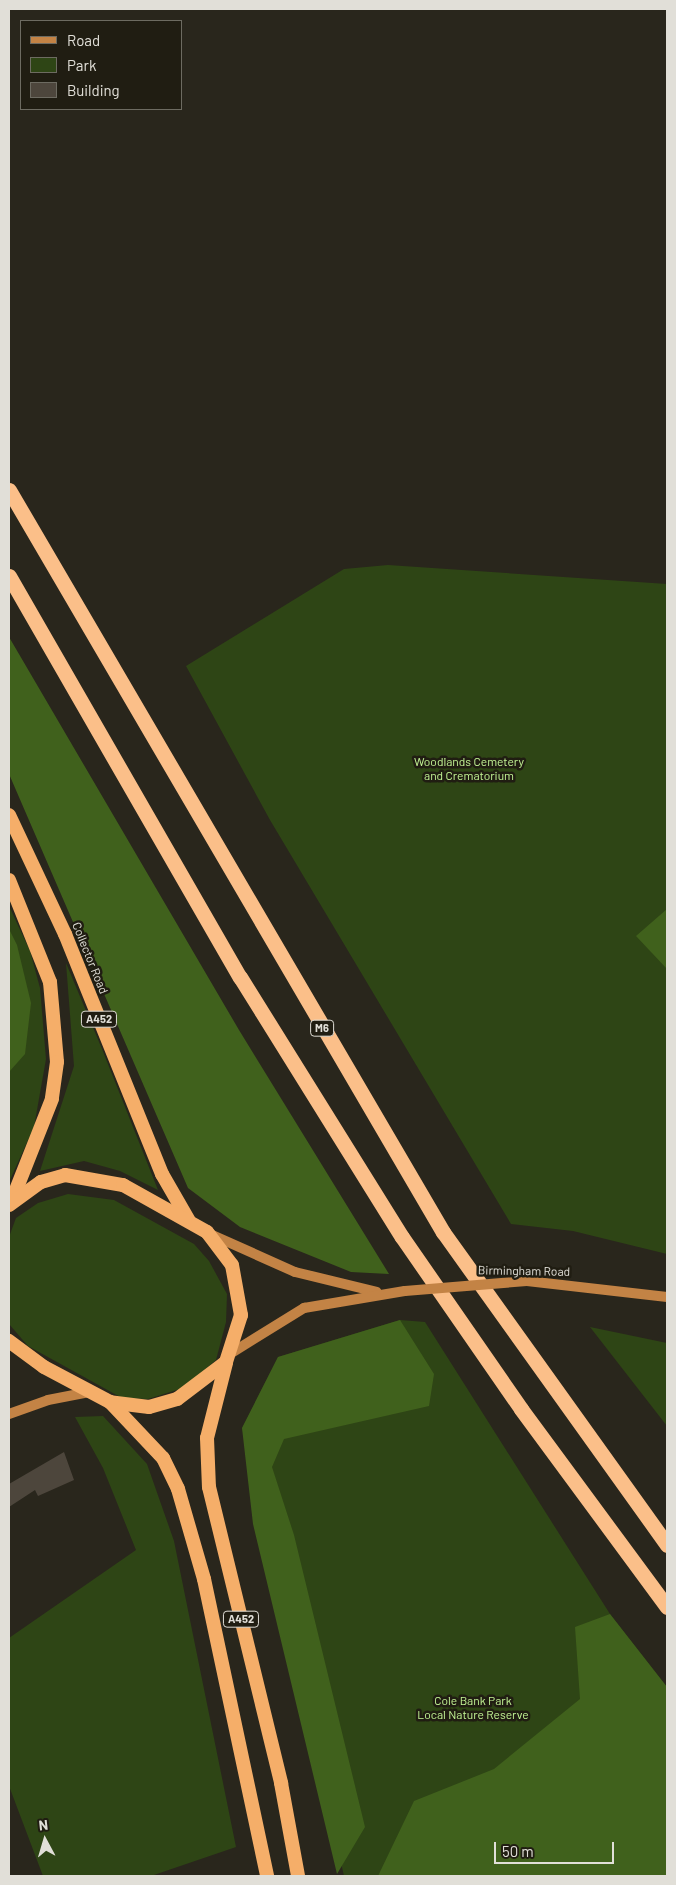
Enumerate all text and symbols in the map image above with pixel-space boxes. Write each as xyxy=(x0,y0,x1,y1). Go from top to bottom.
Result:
legend xyxy=(20,20,182,110)
text: Road xyxy=(67,31,100,49)
text: Park xyxy=(67,56,96,74)
text: Building xyxy=(67,81,120,99)
park label: Woodlands Cemetery and Crematorium xyxy=(414,755,524,783)
street label: Collector Road xyxy=(69,920,111,996)
road number: A452 xyxy=(80,1011,118,1028)
road number: M6 xyxy=(310,1020,334,1036)
street label: Birmingham Road xyxy=(478,1263,570,1279)
road number: A452 xyxy=(222,1610,260,1628)
park label: Cole Bank Park Local Nature Reserve xyxy=(417,1694,529,1722)
north arrow xyxy=(20,1815,70,1865)
text: N xyxy=(38,1816,49,1834)
scale bar xyxy=(496,1832,616,1864)
text: 50 m xyxy=(502,1842,534,1860)

